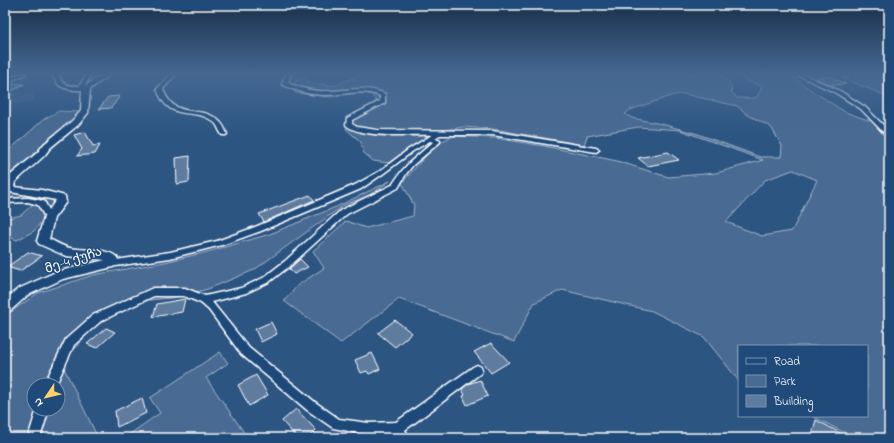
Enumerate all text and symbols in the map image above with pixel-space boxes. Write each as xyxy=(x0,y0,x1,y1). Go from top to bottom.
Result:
street label: მე-4 ქუჩა xyxy=(42,242,105,279)
legend xyxy=(738,345,868,417)
text: Road xyxy=(774,353,800,371)
text: Park xyxy=(774,373,796,391)
north arrow xyxy=(26,377,66,417)
text: Building xyxy=(773,393,813,412)
text: N xyxy=(30,395,47,410)

